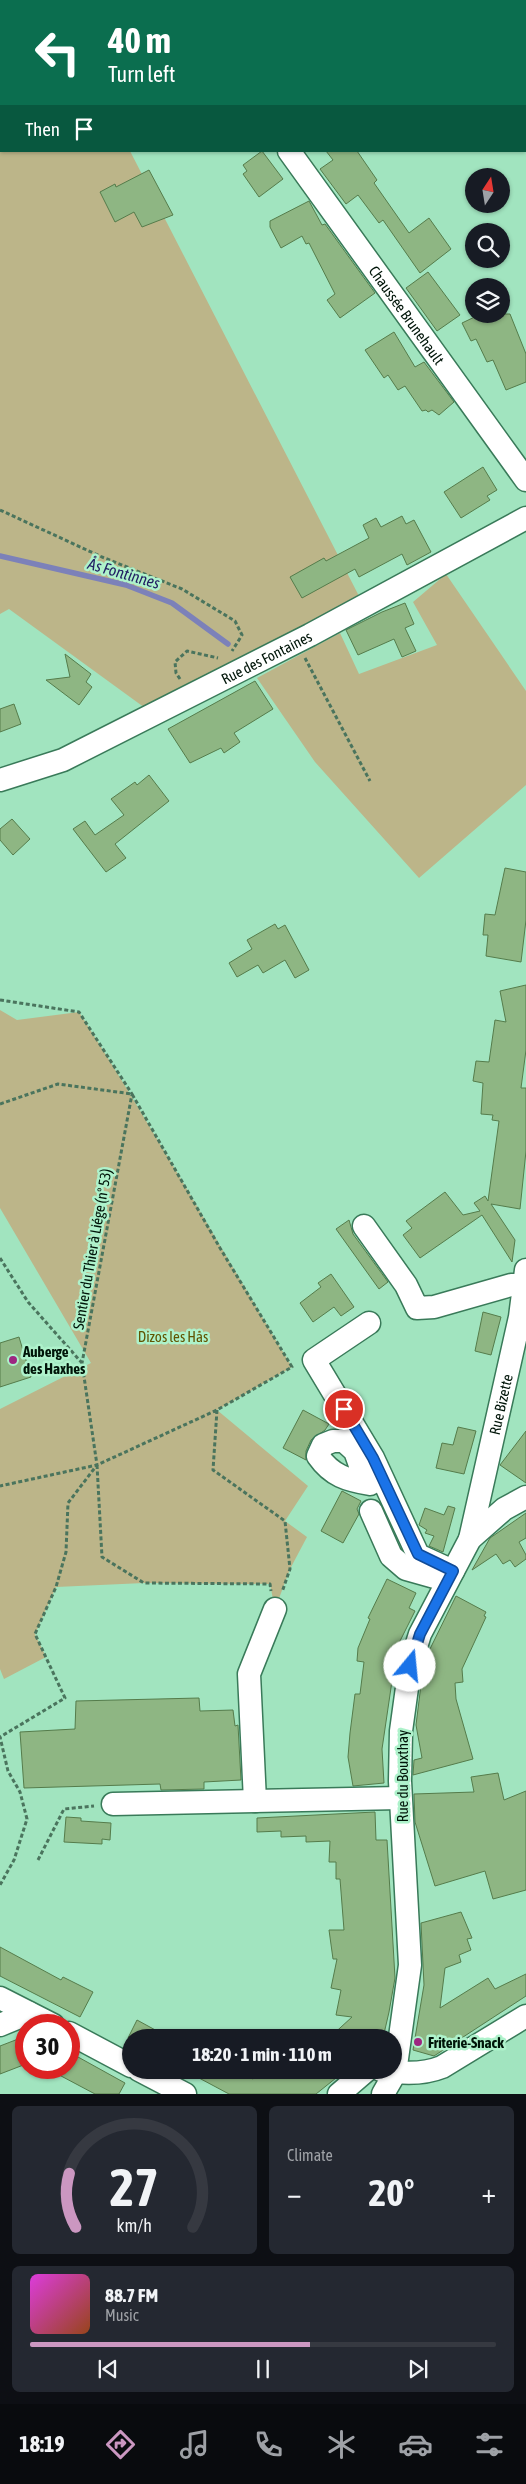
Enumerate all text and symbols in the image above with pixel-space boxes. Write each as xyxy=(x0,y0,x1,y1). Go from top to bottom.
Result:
icon: left xyxy=(25,20,90,85)
text: 40 m xyxy=(108,20,171,60)
text: Turn left xyxy=(108,61,175,87)
icon: arrive xyxy=(70,115,98,143)
text: Then xyxy=(25,118,60,140)
north arrow xyxy=(465,168,510,212)
map controls xyxy=(465,168,510,323)
button: search xyxy=(465,223,510,268)
street label: Chaussée Brunehault xyxy=(366,262,448,367)
button: layers xyxy=(465,278,510,323)
water label: Ås Fontinnes xyxy=(85,553,163,592)
street label: Rue des Fontaines xyxy=(218,627,314,687)
street label: Sentier du Thier à Liége (n° 53) xyxy=(69,1167,115,1331)
park label: Dizos les Hås xyxy=(138,1328,208,1345)
place label: Auberge des Haxhes xyxy=(22,1343,86,1377)
marker: Auberge des Haxhes xyxy=(7,1354,19,1366)
street label: Rue Bizette xyxy=(485,1372,515,1436)
pin xyxy=(323,1388,365,1430)
icon: arrive xyxy=(330,1395,358,1423)
position arrow xyxy=(383,1639,435,1691)
street label: Rue du Bouxthay xyxy=(394,1730,411,1822)
speed limit sign: 30 xyxy=(15,2014,80,2079)
place label: Friterie-Snack xyxy=(428,2034,504,2051)
marker: Friterie-Snack xyxy=(412,2036,424,2048)
text: 18:20 · 1 min · 110 m xyxy=(192,2043,332,2065)
text: Climate xyxy=(287,2146,333,2164)
text: 27 xyxy=(110,2157,159,2217)
text: 20° xyxy=(368,2171,415,2214)
text: − xyxy=(287,2177,302,2209)
text: + xyxy=(481,2177,496,2209)
text: km/h xyxy=(117,2215,152,2236)
text: 88.7 FM xyxy=(105,2284,158,2306)
text: Music xyxy=(105,2306,139,2324)
icon: previous xyxy=(94,2355,122,2383)
icon: pause xyxy=(249,2355,277,2383)
icon: next xyxy=(404,2355,432,2383)
icon: directions xyxy=(103,2427,138,2462)
icon: music xyxy=(177,2427,212,2462)
icon: phone xyxy=(251,2427,286,2462)
icon: climate xyxy=(324,2427,359,2462)
icon: car xyxy=(398,2427,433,2462)
icon: filters xyxy=(472,2427,507,2462)
text: 18:19 xyxy=(19,2431,65,2457)

